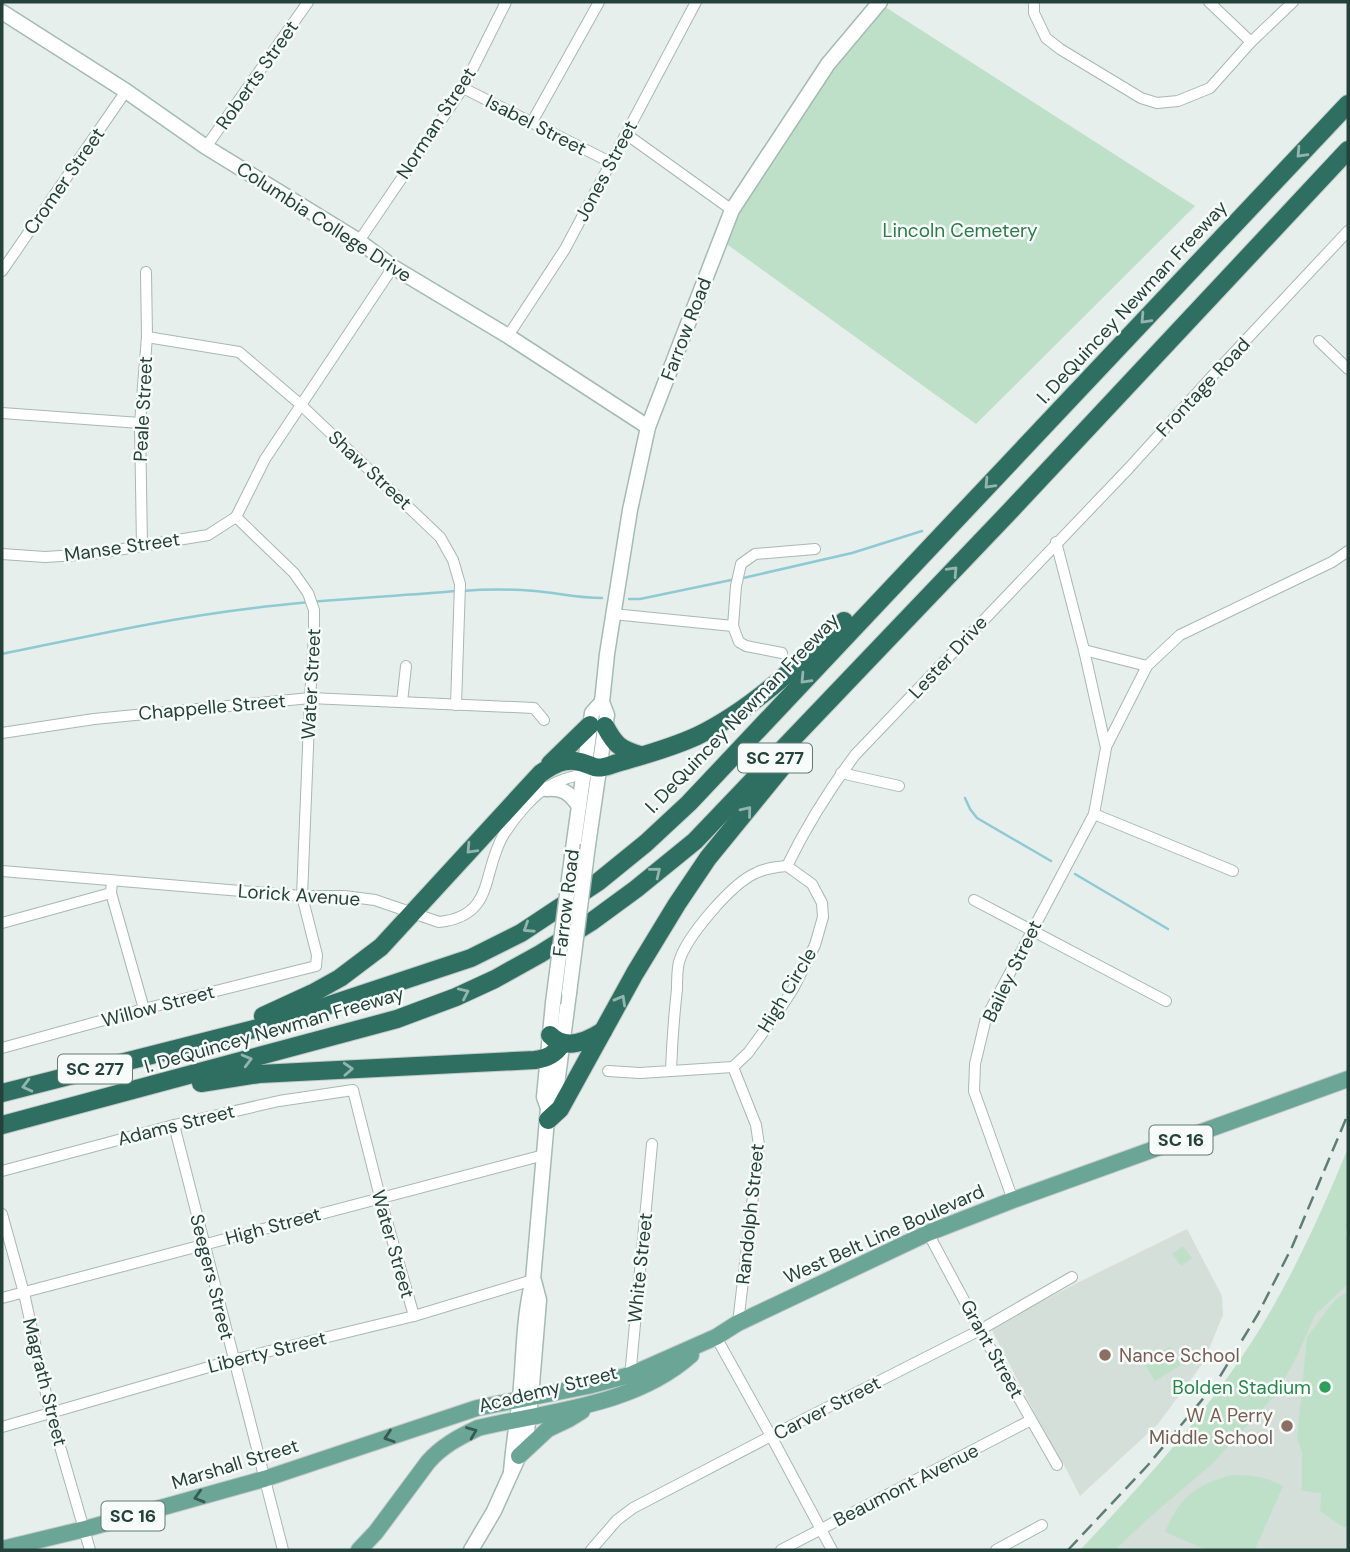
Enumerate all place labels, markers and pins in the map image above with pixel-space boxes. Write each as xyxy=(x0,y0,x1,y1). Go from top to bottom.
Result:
place label: Nance School xyxy=(1119,1343,1240,1368)
marker: Nance School xyxy=(1097,1347,1113,1363)
place label: Bolden Stadium xyxy=(1172,1375,1311,1400)
marker: Bolden Stadium xyxy=(1317,1379,1333,1395)
place label: W A Perry Middle School xyxy=(1149,1403,1273,1450)
marker: W A Perry Middle School xyxy=(1279,1418,1295,1434)

